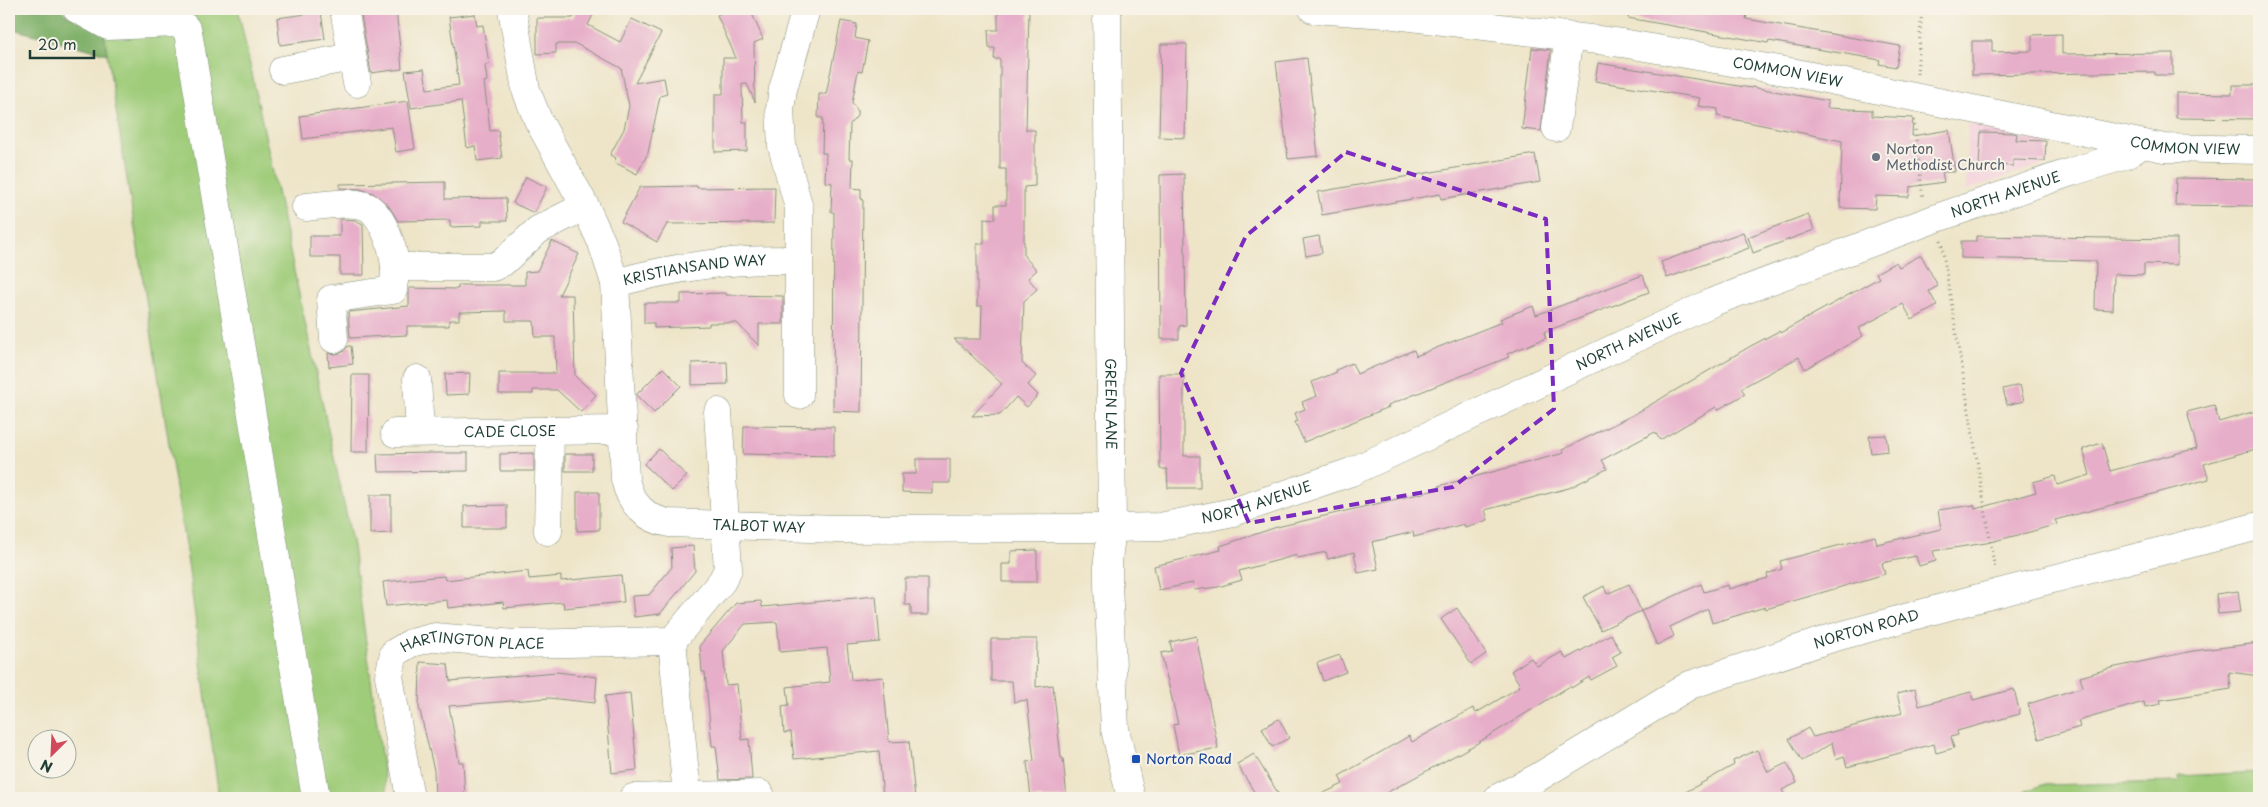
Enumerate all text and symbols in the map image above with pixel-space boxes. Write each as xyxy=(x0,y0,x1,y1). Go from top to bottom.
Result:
scale bar xyxy=(30,28,94,60)
text: 20 m xyxy=(38,32,77,55)
street label: COMMON VIEW xyxy=(1731,51,1845,92)
street label: COMMON VIEW xyxy=(2128,130,2241,160)
place label: Norton Methodist Church xyxy=(1886,138,2005,175)
marker: Norton Methodist Church xyxy=(1870,151,1882,163)
street label: NORTH AVENUE xyxy=(1948,165,2063,222)
street label: KRISTIANSAND WAY xyxy=(621,249,767,290)
street label: NORTH AVENUE xyxy=(1572,307,1685,375)
street label: GREEN LANE xyxy=(1100,358,1122,450)
street label: CADE CLOSE xyxy=(464,420,556,442)
street label: NORTH AVENUE xyxy=(1200,475,1314,528)
street label: TALBOT WAY xyxy=(712,514,806,538)
street label: NORTON ROAD xyxy=(1811,604,1921,653)
street label: HARTINGTON PLACE xyxy=(396,625,545,657)
north arrow xyxy=(28,730,78,780)
place label: Norton Road xyxy=(1146,748,1232,769)
marker: Norton Road xyxy=(1130,753,1142,765)
text: N xyxy=(37,754,56,778)

